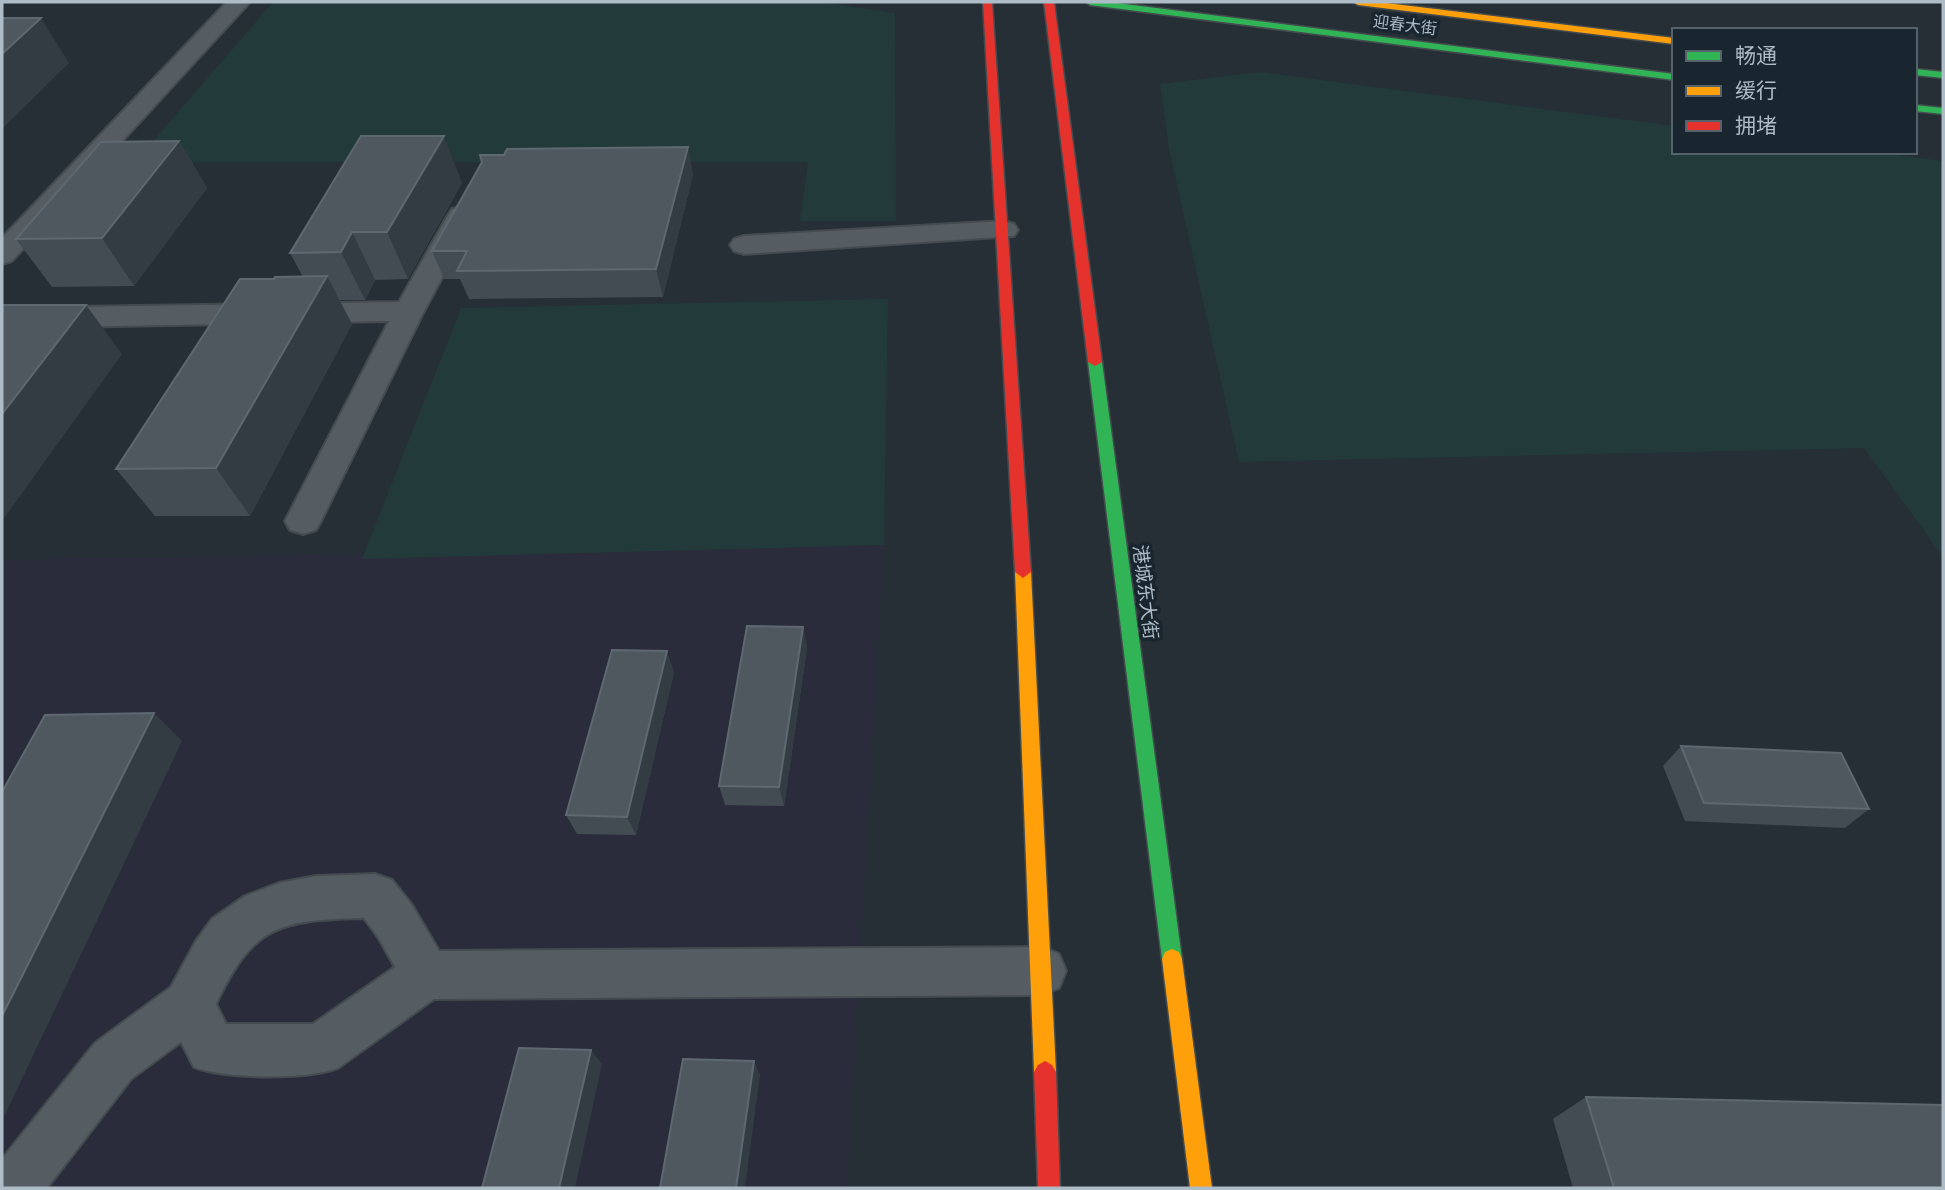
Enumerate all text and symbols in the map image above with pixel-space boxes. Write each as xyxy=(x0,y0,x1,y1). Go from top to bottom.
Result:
street label: 迎春大街 xyxy=(1372,12,1438,38)
legend xyxy=(1672,28,1917,154)
text: 畅通 xyxy=(1735,43,1777,68)
text: 缓行 xyxy=(1735,78,1777,103)
text: 拥堵 xyxy=(1735,113,1777,138)
street label: 港城东大街 xyxy=(1129,544,1163,640)

